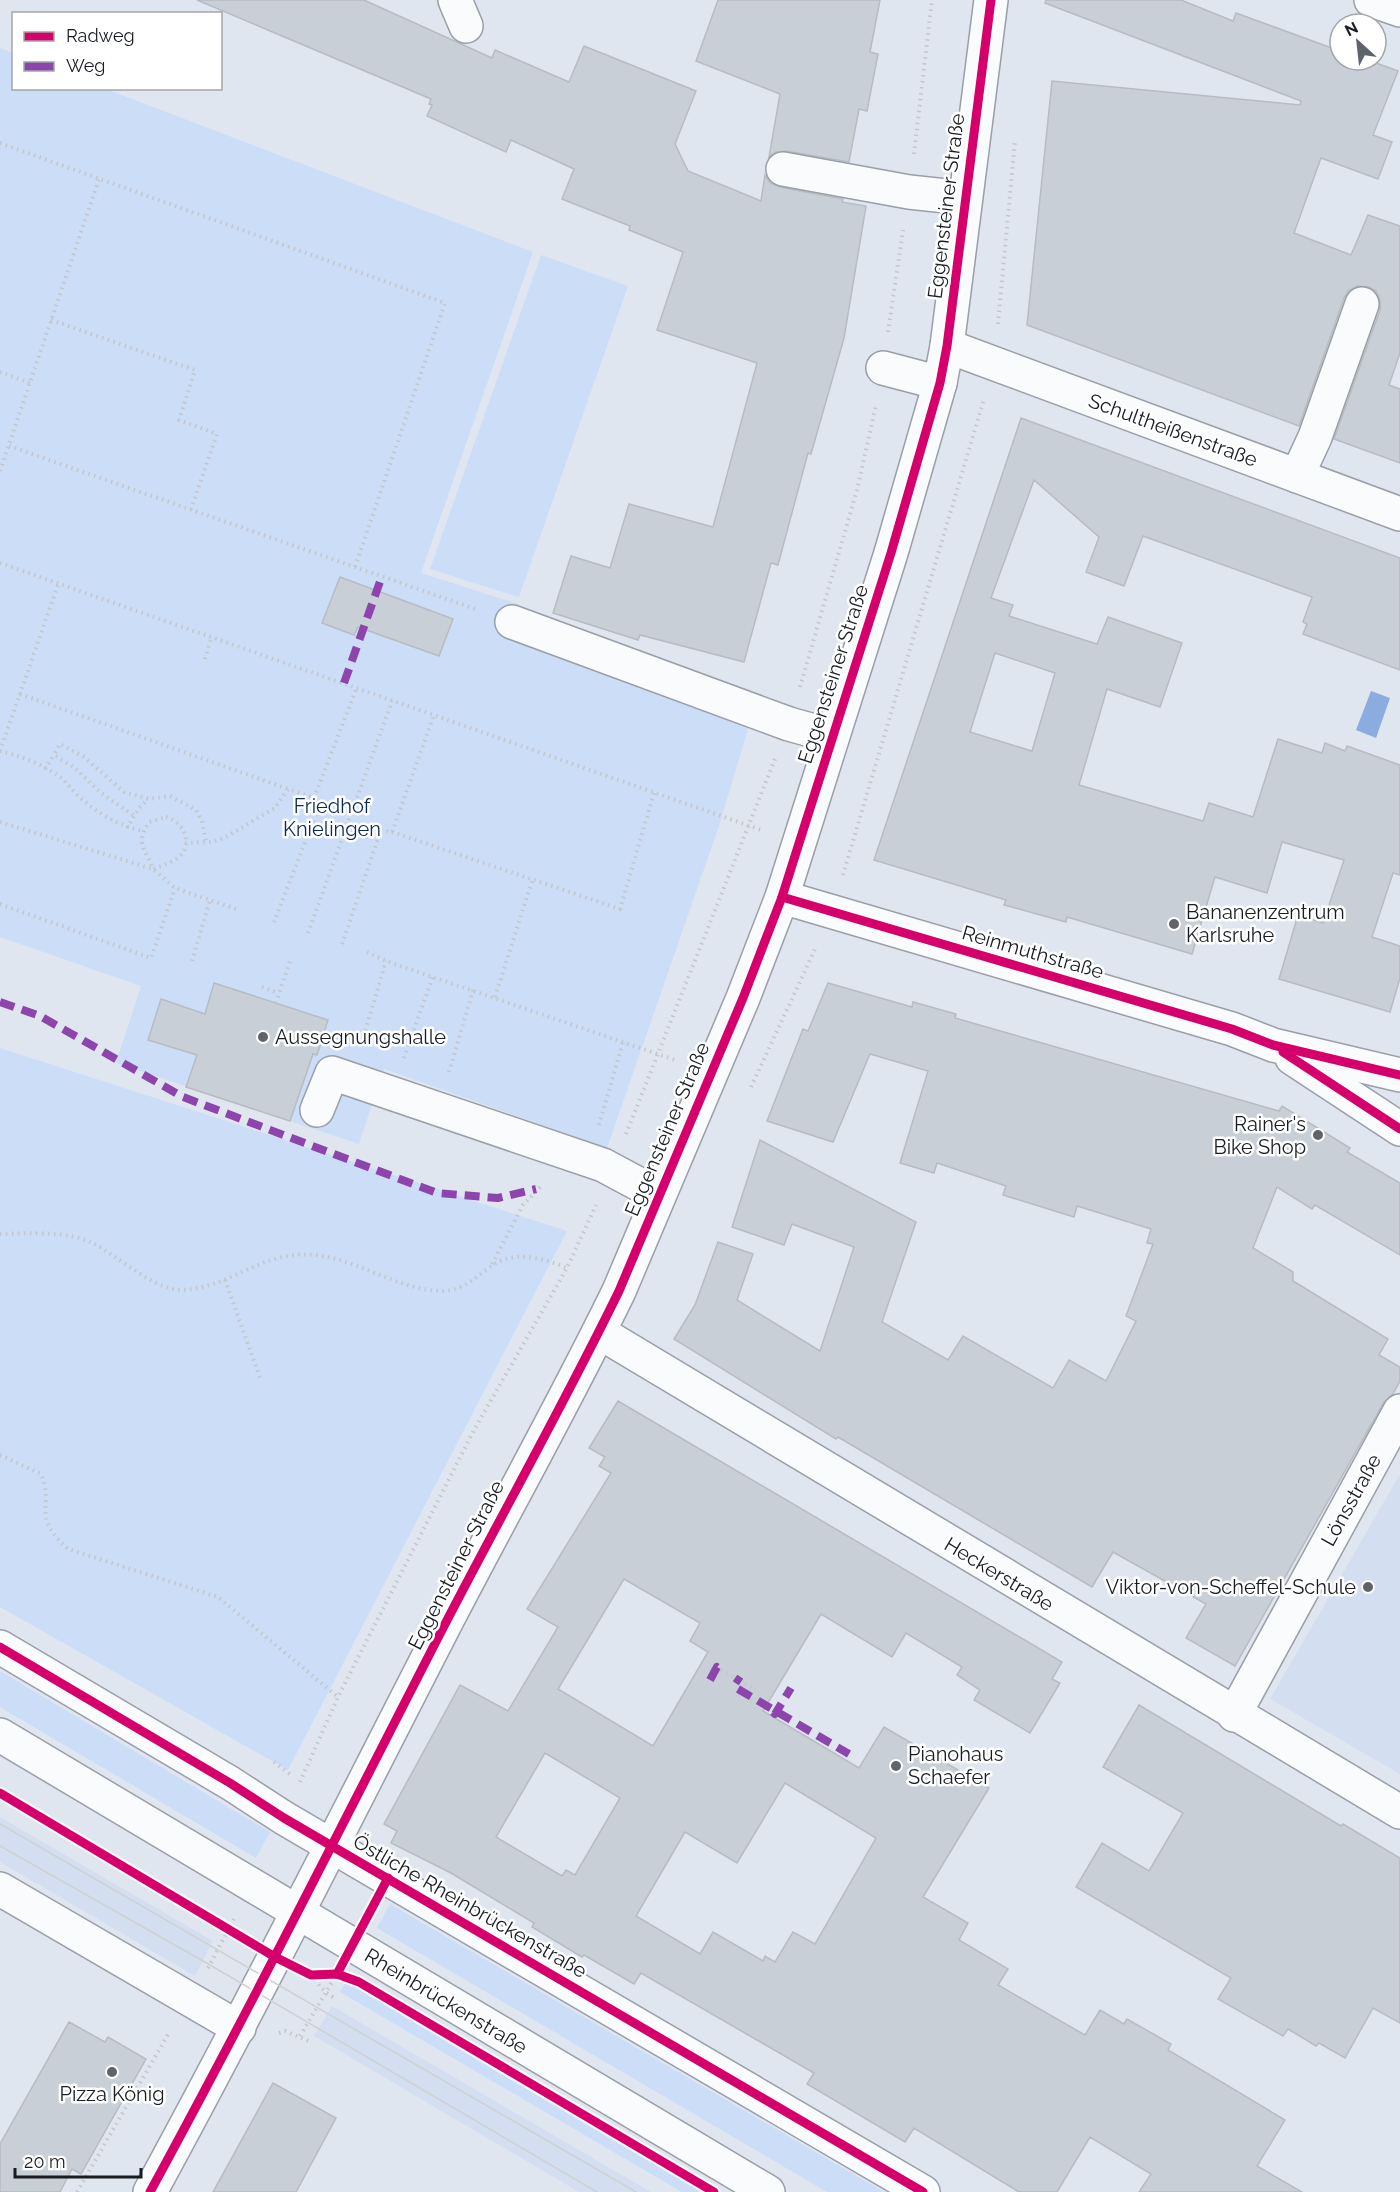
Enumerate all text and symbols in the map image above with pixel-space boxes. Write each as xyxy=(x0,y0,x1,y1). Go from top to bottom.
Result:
legend xyxy=(12,12,222,90)
north arrow xyxy=(1328,12,1388,72)
text: N xyxy=(1342,18,1361,40)
text: Radweg xyxy=(66,25,135,46)
text: Weg xyxy=(66,55,105,76)
street label: Eggensteiner Straße xyxy=(923,112,969,300)
street label: Schultheißenstraße xyxy=(1085,388,1261,472)
street label: Eggensteiner Straße xyxy=(793,581,873,766)
park label: Friedhof Knielingen xyxy=(283,794,381,841)
place label: Bananenzentrum Karlsruhe xyxy=(1186,900,1345,947)
marker: Bananenzentrum Karlsruhe xyxy=(1167,917,1181,931)
street label: Reinmuthstraße xyxy=(959,920,1107,984)
place label: Aussegnungshalle xyxy=(275,1025,446,1049)
marker: Aussegnungshalle xyxy=(256,1030,270,1044)
street label: Eggensteiner Straße xyxy=(619,1038,715,1220)
place label: Rainer's Bike Shop xyxy=(1213,1112,1306,1159)
marker: Rainer's Bike Shop xyxy=(1311,1128,1325,1142)
street label: Lönsstraße xyxy=(1316,1450,1386,1550)
street label: Eggensteiner Straße xyxy=(403,1476,509,1654)
street label: Heckerstraße xyxy=(940,1532,1058,1616)
place label: Viktor-von-Scheffel-Schule xyxy=(1105,1575,1356,1599)
marker: Viktor-von-Scheffel-Schule xyxy=(1361,1580,1375,1594)
place label: Pianohaus Schaefer xyxy=(908,1742,1003,1789)
marker: Pianohaus Schaefer xyxy=(889,1759,903,1773)
street label: Östliche Rheinbrückenstraße xyxy=(349,1829,591,1983)
street label: Rheinbrückenstraße xyxy=(360,1943,532,2059)
marker: Pizza König xyxy=(105,2065,119,2079)
place label: Pizza König xyxy=(59,2082,165,2106)
scale bar xyxy=(15,2141,141,2179)
text: 20 m xyxy=(24,2151,66,2172)

